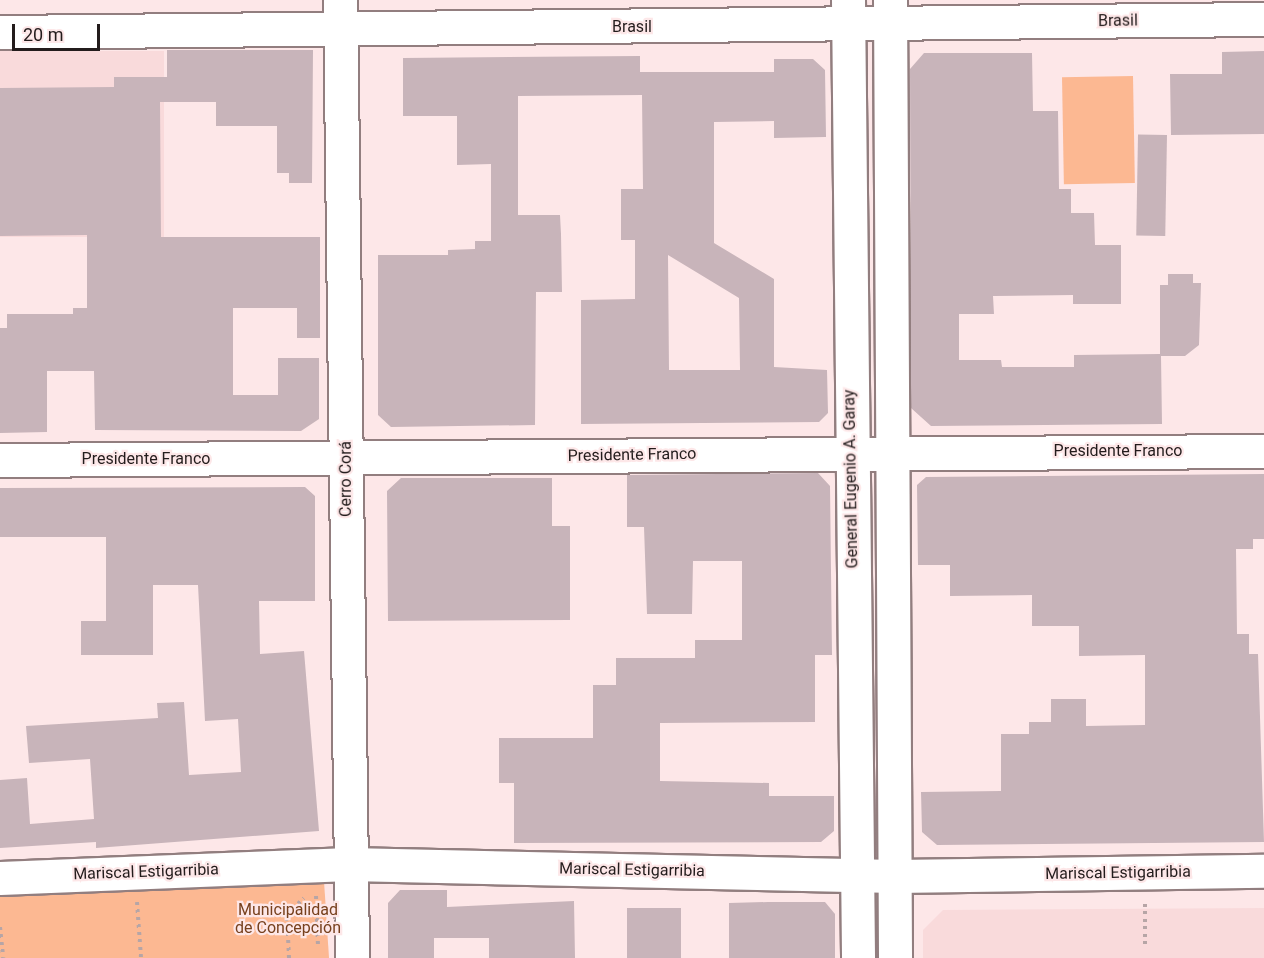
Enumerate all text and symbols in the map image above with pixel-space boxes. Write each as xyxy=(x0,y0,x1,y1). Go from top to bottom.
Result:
street label: Brasil xyxy=(1098,11,1138,31)
scale bar xyxy=(15,12,104,50)
street label: Brasil xyxy=(612,17,652,37)
text: 20 m xyxy=(23,24,63,45)
street label: General Eugenio A. Garay xyxy=(840,389,862,569)
street label: Cerro Corá xyxy=(336,441,356,517)
street label: Presidente Franco xyxy=(1054,441,1182,461)
street label: Presidente Franco xyxy=(567,444,697,466)
street label: Presidente Franco xyxy=(82,449,210,469)
street label: Mariscal Estigarribia xyxy=(559,859,705,881)
street label: Mariscal Estigarribia xyxy=(73,860,219,884)
street label: Mariscal Estigarribia xyxy=(1045,862,1191,884)
park label: Municipalidad de Concepción xyxy=(235,900,341,938)

